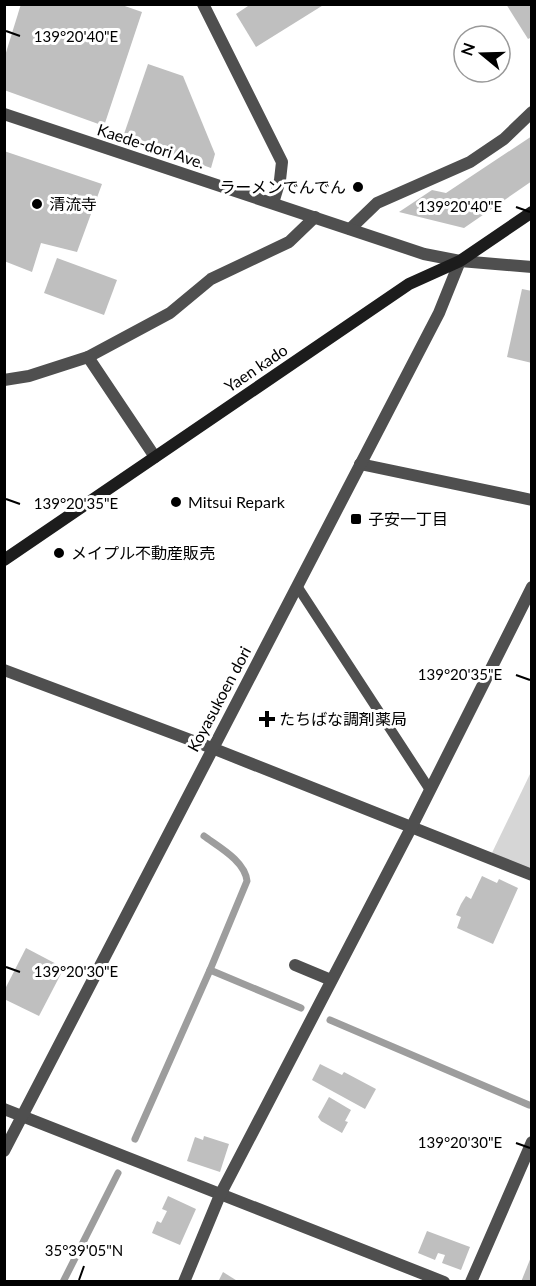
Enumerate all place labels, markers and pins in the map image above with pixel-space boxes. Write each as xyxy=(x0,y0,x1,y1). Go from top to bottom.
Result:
place label: ラーメンでんでん xyxy=(219,177,346,196)
marker: ラーメンでんでん xyxy=(351,180,365,194)
place label: 清流寺 xyxy=(49,194,97,213)
marker: 清流寺 xyxy=(30,197,44,211)
place label: Mitsui Repark xyxy=(188,492,286,511)
marker: Mitsui Repark xyxy=(169,495,183,509)
place label: 子安一丁目 xyxy=(368,509,448,528)
marker: 子安一丁目 xyxy=(349,512,363,526)
place label: メイプル不動産販売 xyxy=(71,543,215,562)
marker: メイプル不動産販売 xyxy=(52,546,66,560)
place label: たちばな調剤薬局 xyxy=(279,709,407,728)
marker: たちばな調剤薬局 xyxy=(260,712,274,726)

